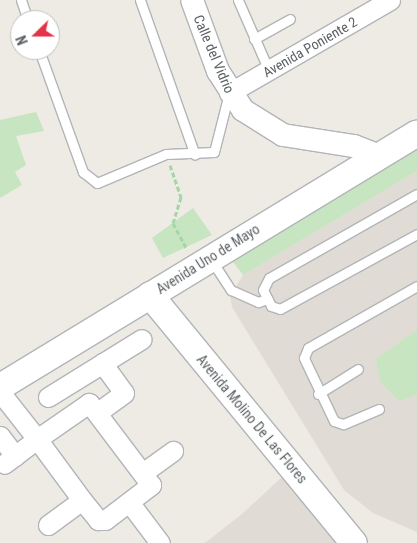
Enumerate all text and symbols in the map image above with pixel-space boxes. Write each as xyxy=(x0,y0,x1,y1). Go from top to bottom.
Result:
north arrow xyxy=(10,10,60,60)
street label: Calle del Vidrio xyxy=(190,12,238,96)
street label: Avenida Poniente 2 xyxy=(260,13,360,81)
text: N xyxy=(13,33,31,47)
street label: Avenida Uno de Mayo xyxy=(153,220,263,298)
street label: Avenida Molino De Las Flores xyxy=(193,351,311,487)

